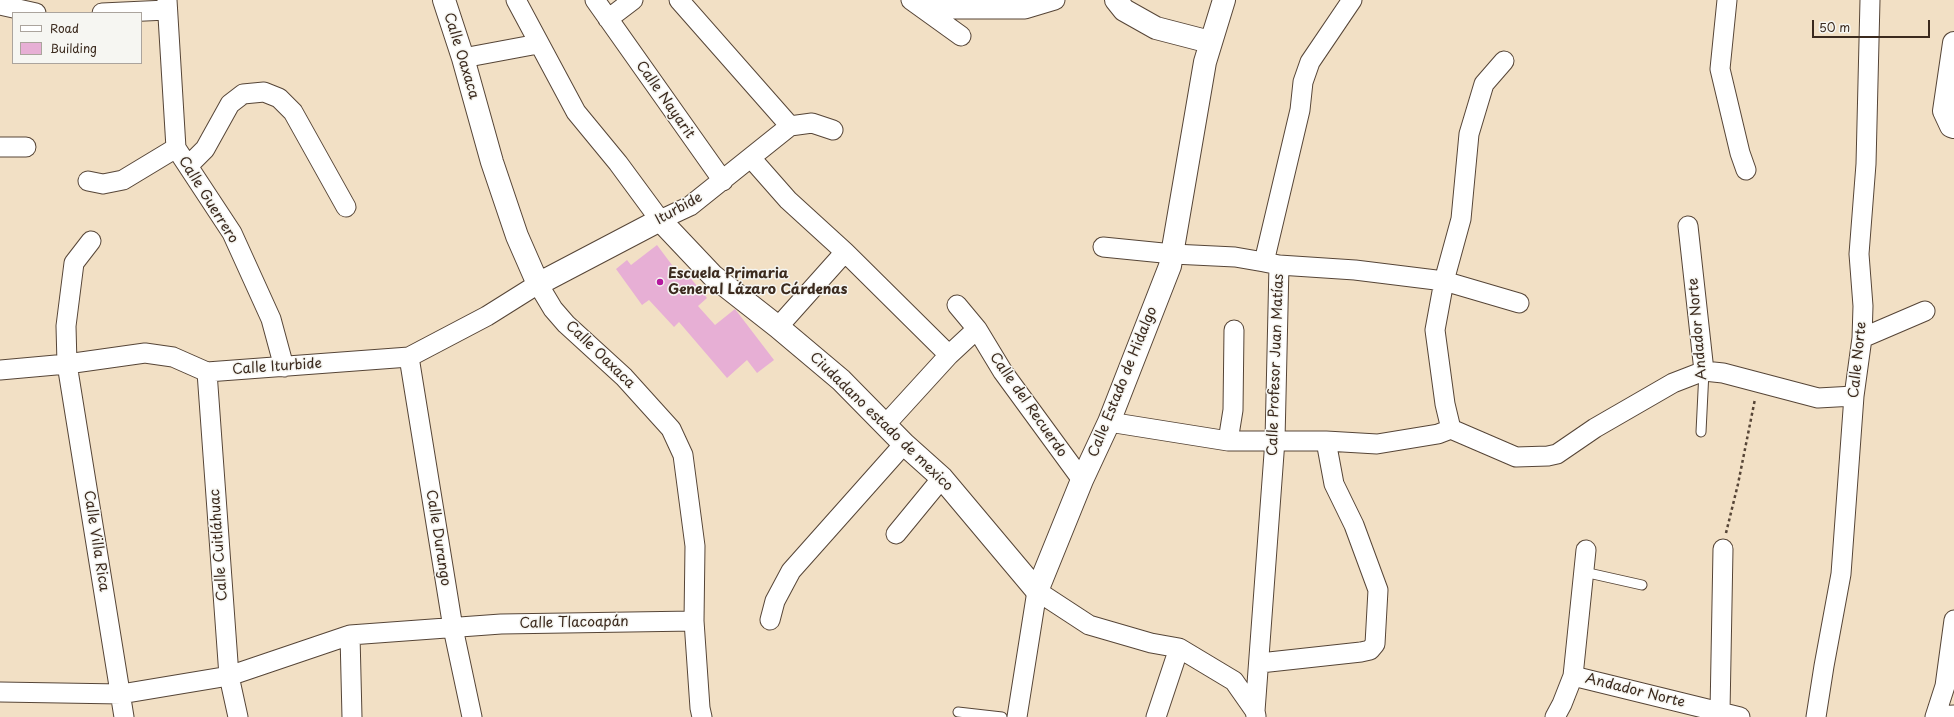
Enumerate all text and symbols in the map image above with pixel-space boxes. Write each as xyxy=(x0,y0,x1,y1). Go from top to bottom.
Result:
street label: Calle Oaxaca xyxy=(440,11,482,101)
legend xyxy=(12,12,142,64)
scale bar xyxy=(1814,12,1932,38)
text: 50 m xyxy=(1819,18,1850,36)
text: Road xyxy=(50,19,79,37)
text: Building xyxy=(50,39,97,57)
street label: Calle Nayarit xyxy=(632,58,698,142)
street label: Calle Guerrero xyxy=(175,153,241,247)
street label: Iturbide xyxy=(653,189,705,229)
place label: Escuela Primaria General Lázaro Cárdenas xyxy=(668,266,847,298)
street label: Calle Profesor Juan Matías xyxy=(1264,273,1288,457)
marker: Escuela Primaria General Lázaro Cárdenas xyxy=(655,277,665,287)
street label: Andador Norte xyxy=(1685,277,1711,381)
street label: Calle Estado de Hidalgo xyxy=(1085,304,1161,460)
street label: Calle Oaxaca xyxy=(562,318,638,392)
street label: Calle Norte xyxy=(1846,321,1870,399)
street label: Ciudadano estado de mexico xyxy=(806,349,956,495)
street label: Calle del Recuerdo xyxy=(986,350,1070,460)
street label: Calle Iturbide xyxy=(232,355,322,379)
street label: Calle Cuitláhuac xyxy=(207,488,231,602)
street label: Calle Villa Rica xyxy=(80,489,112,593)
street label: Calle Durango xyxy=(422,489,454,587)
street label: Calle Tlacoapán xyxy=(519,614,629,632)
street label: Andador Norte xyxy=(1583,670,1687,712)

